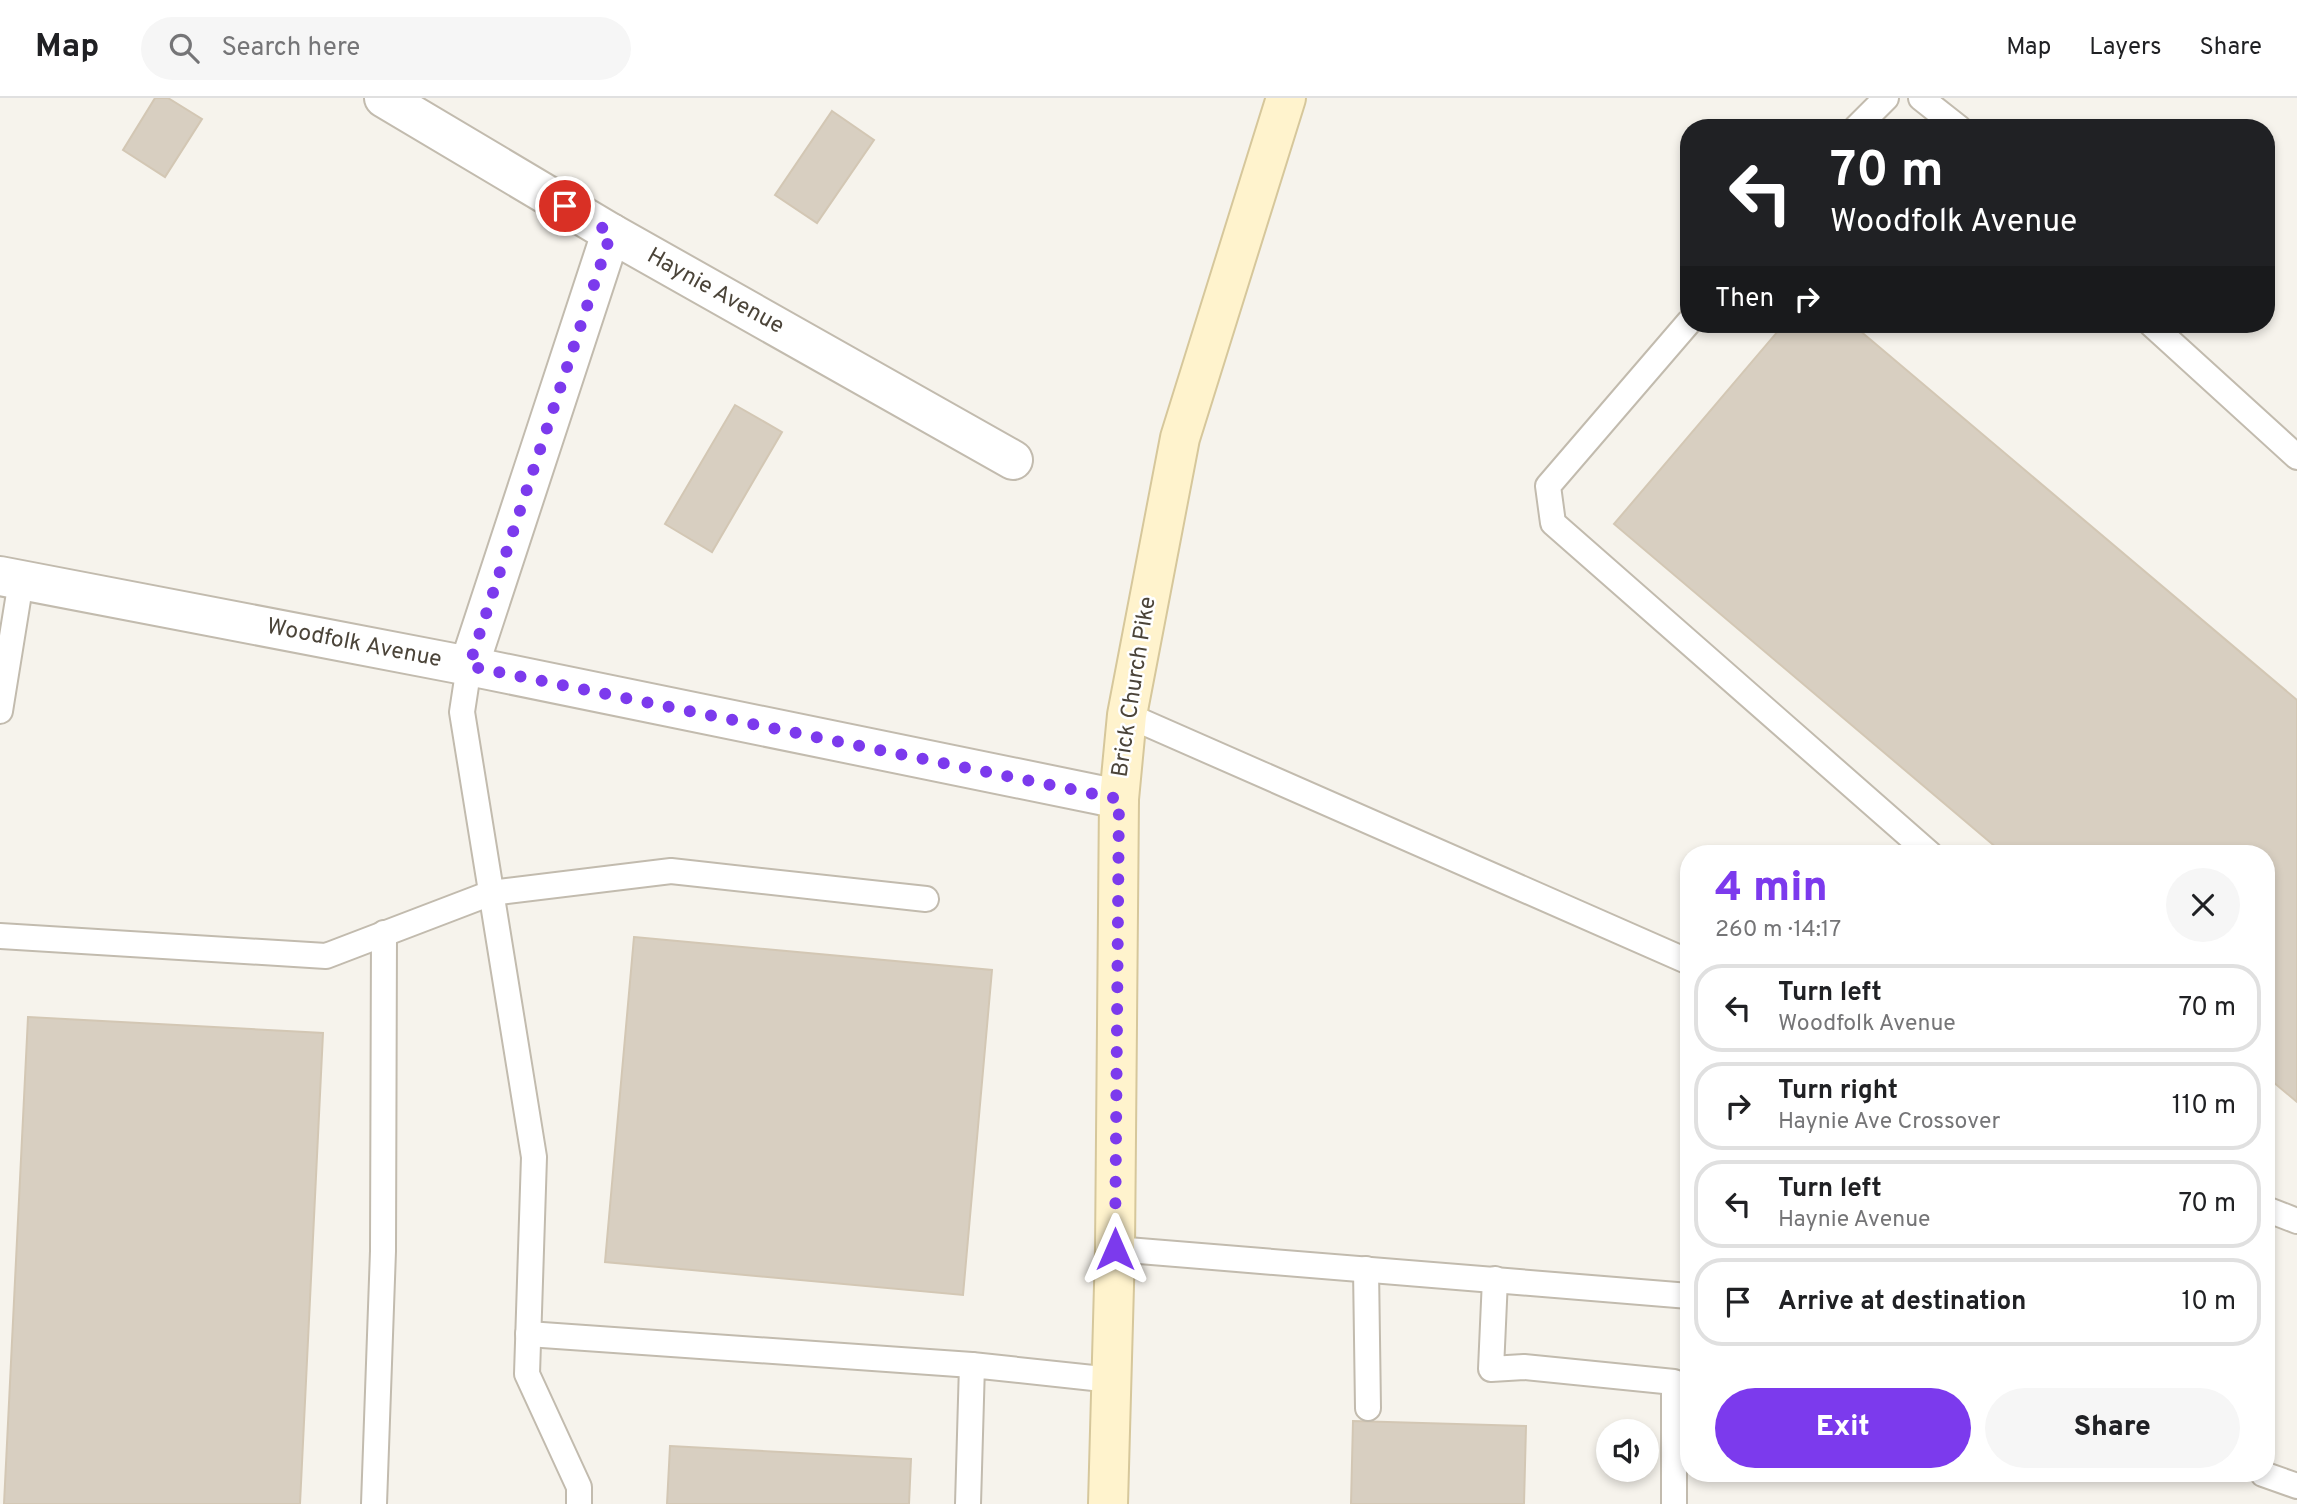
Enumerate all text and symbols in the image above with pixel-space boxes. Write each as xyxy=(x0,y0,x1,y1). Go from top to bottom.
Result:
search box xyxy=(141,17,631,80)
text: Map xyxy=(35,27,99,69)
icon: search xyxy=(165,29,203,67)
text: Search here xyxy=(221,32,360,65)
text: Map xyxy=(2006,33,2051,63)
text: Layers xyxy=(2089,33,2161,63)
text: Share xyxy=(2199,33,2262,63)
text: 70 m xyxy=(1830,142,1944,204)
icon: left xyxy=(1715,147,1806,238)
pin xyxy=(535,176,595,236)
icon: arrive xyxy=(546,187,584,225)
text: Woodfolk Avenue xyxy=(1830,203,2077,243)
street label: Haynie Avenue xyxy=(641,242,789,342)
icon: right xyxy=(1788,280,1826,318)
text: Then xyxy=(1715,283,1774,316)
street label: Brick Church Pike xyxy=(1106,595,1164,779)
street label: Woodfolk Avenue xyxy=(264,613,444,675)
text: 4 min xyxy=(1715,863,1828,916)
button: close xyxy=(2166,868,2240,942)
text: 260 m · 14:17 xyxy=(1715,916,1841,945)
text: Turn left xyxy=(1778,977,1882,1010)
icon: left xyxy=(1719,989,1757,1027)
text: 70 m xyxy=(2178,992,2236,1025)
text: Woodfolk Avenue xyxy=(1778,1010,1956,1039)
text: Turn right xyxy=(1778,1075,1898,1108)
icon: right xyxy=(1719,1087,1757,1125)
text: 110 m xyxy=(2172,1090,2236,1123)
text: Haynie Ave Crossover xyxy=(1778,1108,2001,1137)
text: Turn left xyxy=(1778,1173,1882,1206)
icon: left xyxy=(1719,1185,1757,1223)
text: 70 m xyxy=(2178,1188,2236,1221)
text: Haynie Avenue xyxy=(1778,1206,1930,1235)
position arrow xyxy=(1078,1212,1152,1286)
icon: arrive xyxy=(1719,1283,1757,1321)
text: Arrive at destination xyxy=(1778,1286,2026,1319)
text: 10 m xyxy=(2181,1286,2236,1319)
button: Exit xyxy=(1715,1388,1971,1468)
button: Share xyxy=(1985,1388,2240,1468)
map controls xyxy=(1596,1419,1659,1482)
button: sound xyxy=(1596,1419,1659,1482)

